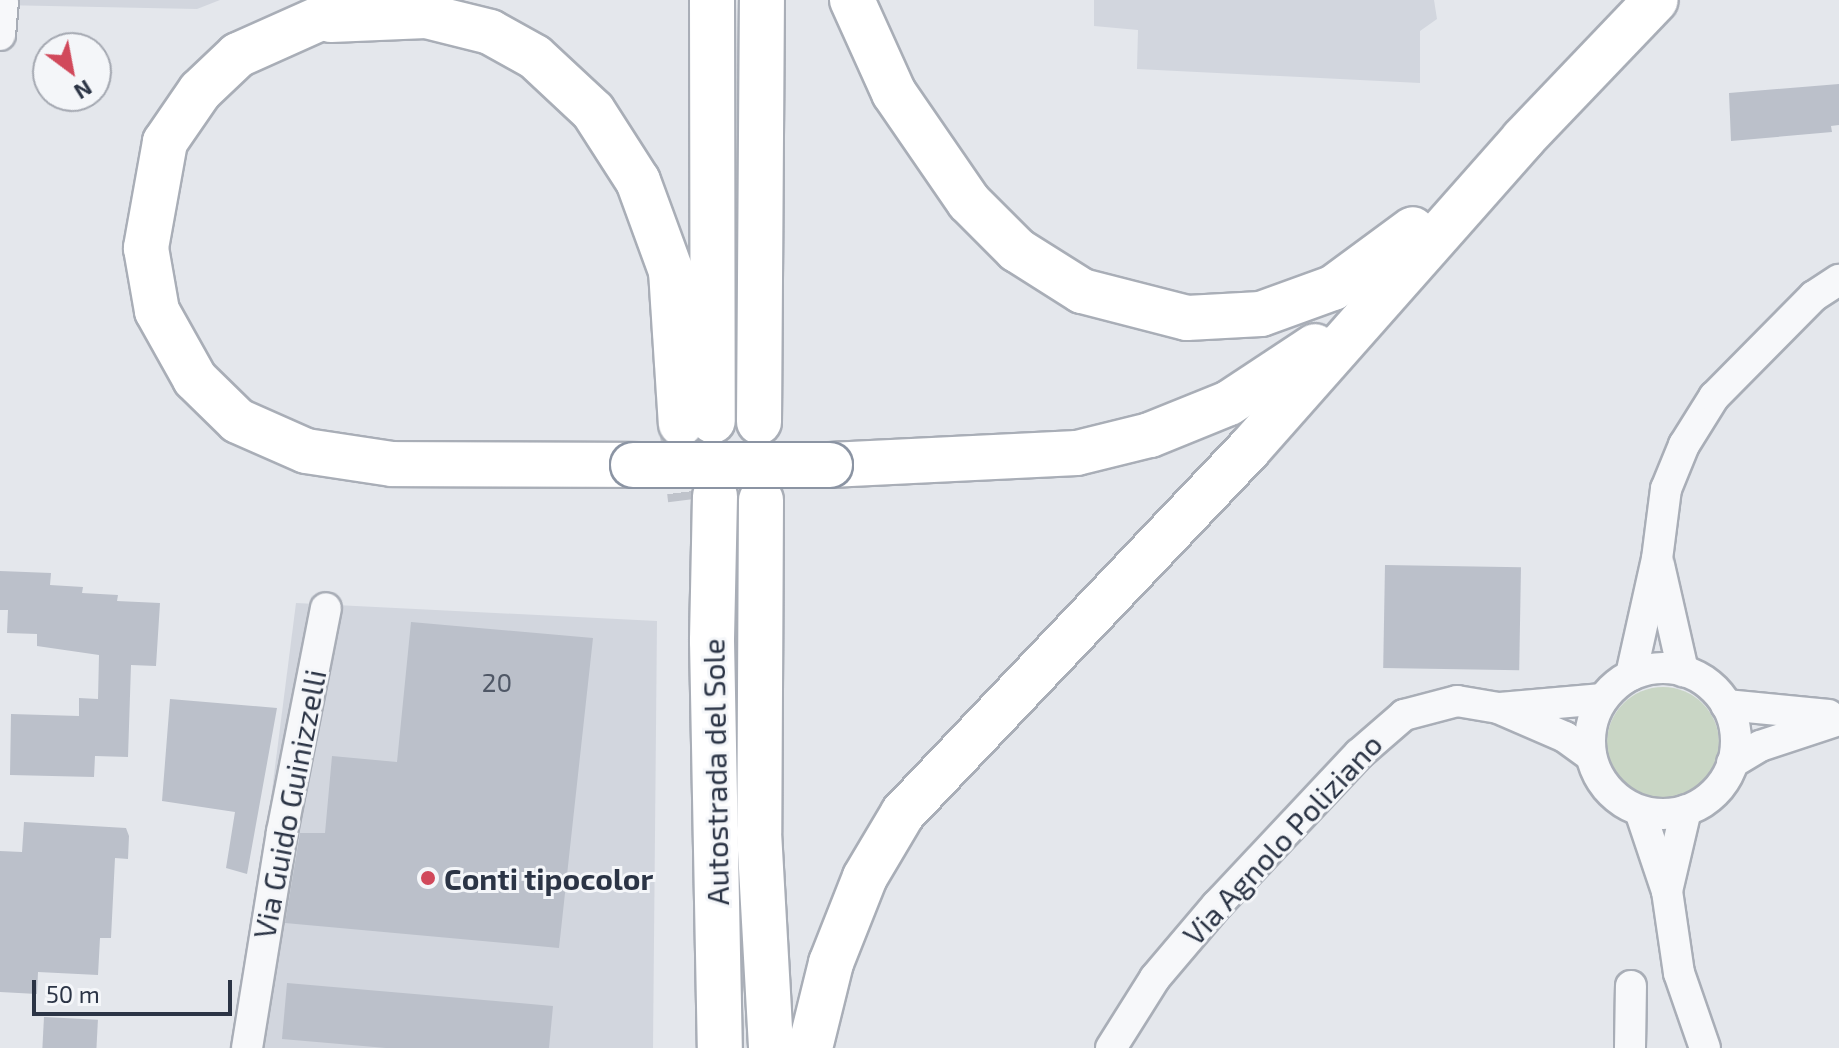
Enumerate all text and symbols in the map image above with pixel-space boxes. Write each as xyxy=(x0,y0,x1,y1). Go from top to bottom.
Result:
north arrow xyxy=(32,32,112,112)
text: N xyxy=(70,75,97,106)
street label: Autostrada del Sole xyxy=(695,638,735,906)
street label: Via Guido Guinizzelli xyxy=(245,666,333,942)
house number: 20 xyxy=(482,666,512,698)
street label: Via Agnolo Poliziano xyxy=(1175,726,1389,952)
place label: Conti tipocolor xyxy=(444,860,654,896)
marker: Conti tipocolor xyxy=(419,869,437,887)
scale bar xyxy=(36,964,236,1014)
text: 50 m xyxy=(46,979,100,1008)

